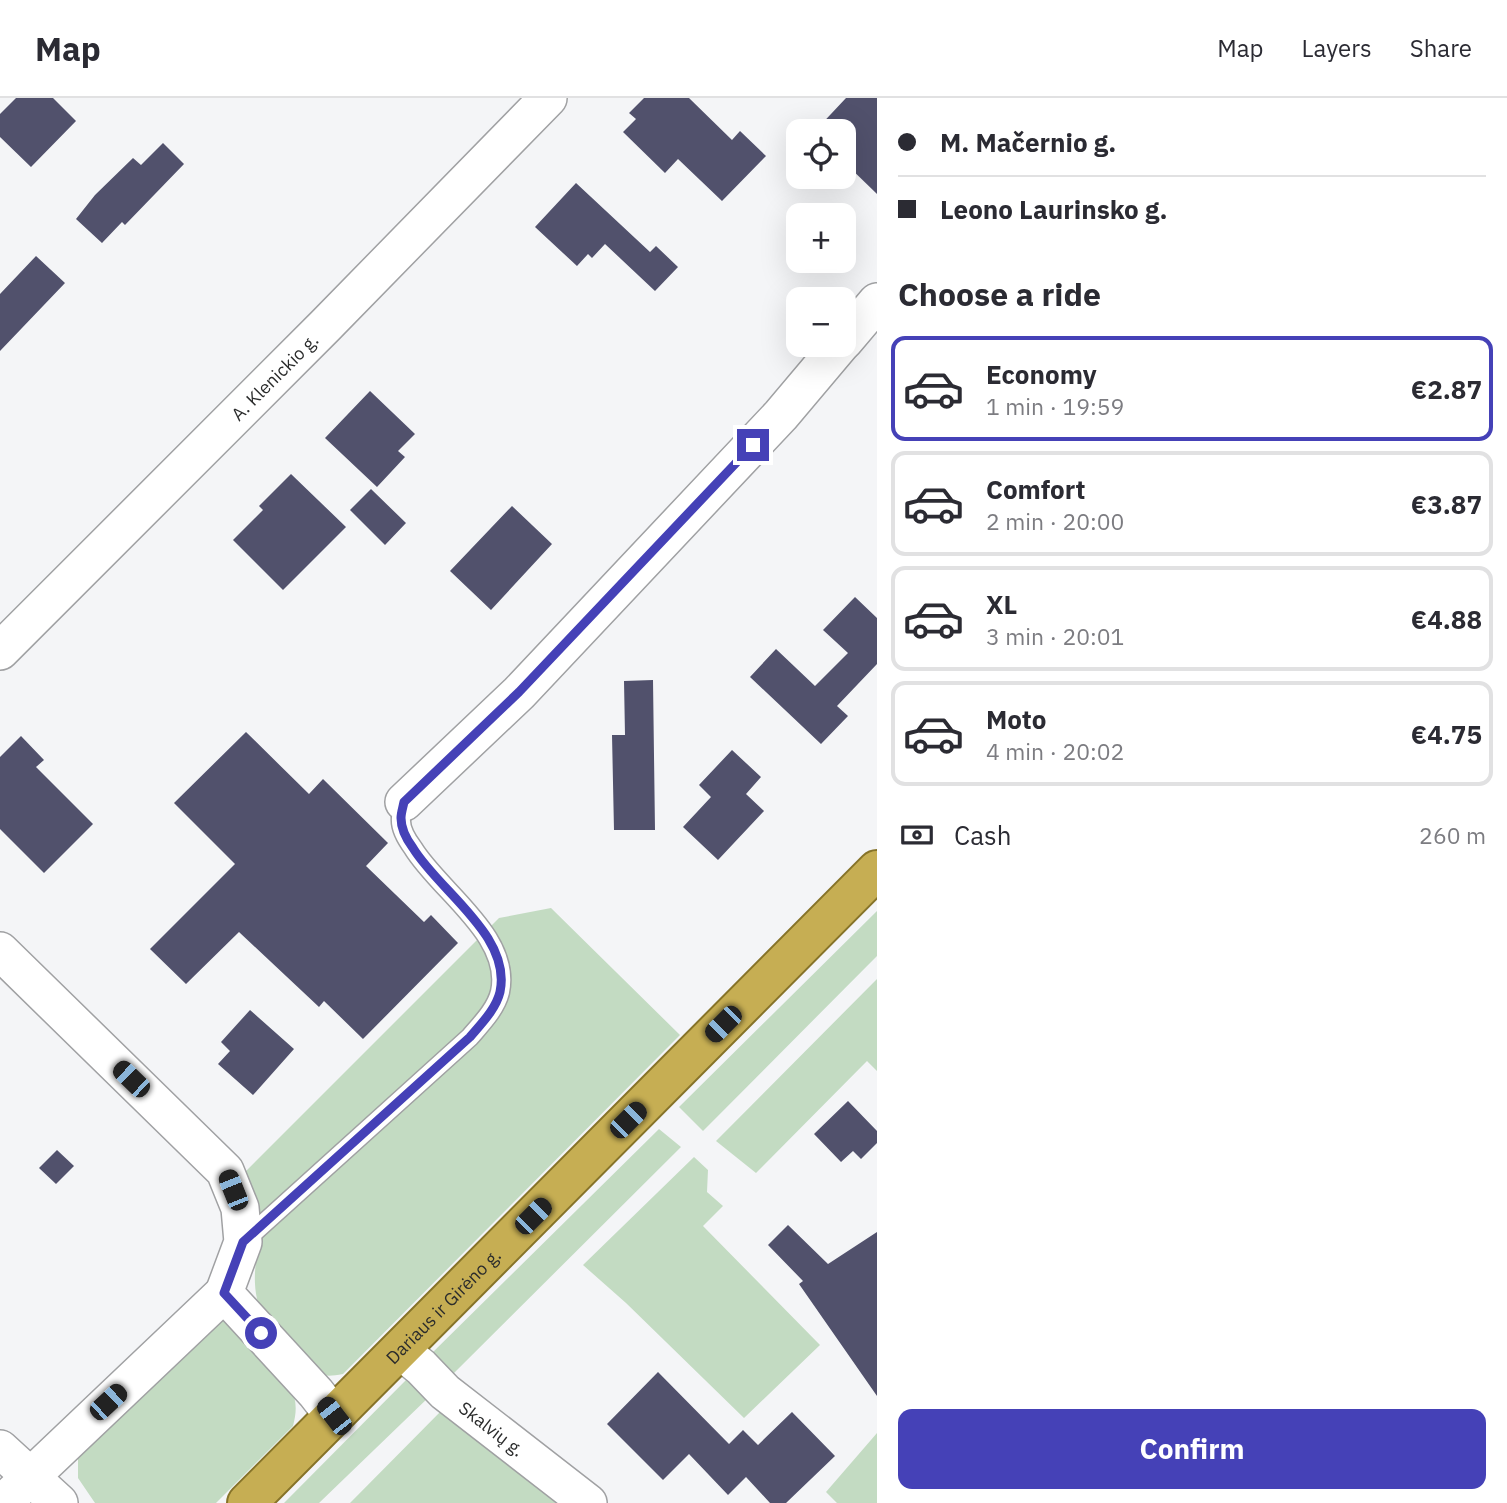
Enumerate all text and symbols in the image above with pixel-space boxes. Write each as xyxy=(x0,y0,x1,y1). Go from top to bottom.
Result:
text: Map xyxy=(35,27,101,70)
text: Map xyxy=(1217,32,1264,64)
text: Layers xyxy=(1302,32,1372,64)
text: Share xyxy=(1410,32,1472,64)
map controls xyxy=(786,119,856,357)
button: locate xyxy=(786,119,856,189)
text: M. Mačernio g. xyxy=(940,125,1116,159)
text: Leono Laurinsko g. xyxy=(940,192,1167,226)
button: + xyxy=(786,203,856,273)
text: Choose a ride xyxy=(898,273,1101,315)
button: − xyxy=(786,287,856,357)
street label: A. Klenickio g. xyxy=(226,328,323,425)
icon: car xyxy=(902,357,965,420)
text: Economy xyxy=(986,357,1097,391)
text: €2.87 xyxy=(1411,372,1482,406)
text: 1 min · 19:59 xyxy=(986,391,1124,421)
route end xyxy=(737,429,769,461)
icon: car xyxy=(902,472,965,535)
text: Comfort xyxy=(986,472,1085,506)
text: €3.87 xyxy=(1411,487,1482,521)
text: 2 min · 20:00 xyxy=(986,506,1124,536)
icon: car xyxy=(902,587,965,650)
text: XL xyxy=(986,587,1017,621)
text: €4.88 xyxy=(1411,602,1482,636)
text: 3 min · 20:01 xyxy=(986,621,1124,651)
icon: car xyxy=(902,702,965,765)
text: Moto xyxy=(986,702,1046,736)
text: €4.75 xyxy=(1411,717,1482,751)
text: 4 min · 20:02 xyxy=(986,736,1124,766)
icon: cash xyxy=(898,816,936,854)
text: Cash xyxy=(954,818,1011,852)
text: 260 m xyxy=(1419,820,1486,850)
car xyxy=(701,1002,746,1046)
car xyxy=(109,1057,154,1101)
car xyxy=(606,1098,651,1142)
car xyxy=(216,1167,251,1213)
car xyxy=(511,1194,556,1238)
street label: Dariaus ir Girėno g. xyxy=(381,1243,505,1369)
route start xyxy=(245,1317,277,1349)
car xyxy=(86,1380,131,1424)
car xyxy=(313,1393,356,1439)
street label: Skalvių g. xyxy=(455,1396,529,1461)
button: Confirm xyxy=(898,1409,1486,1489)

